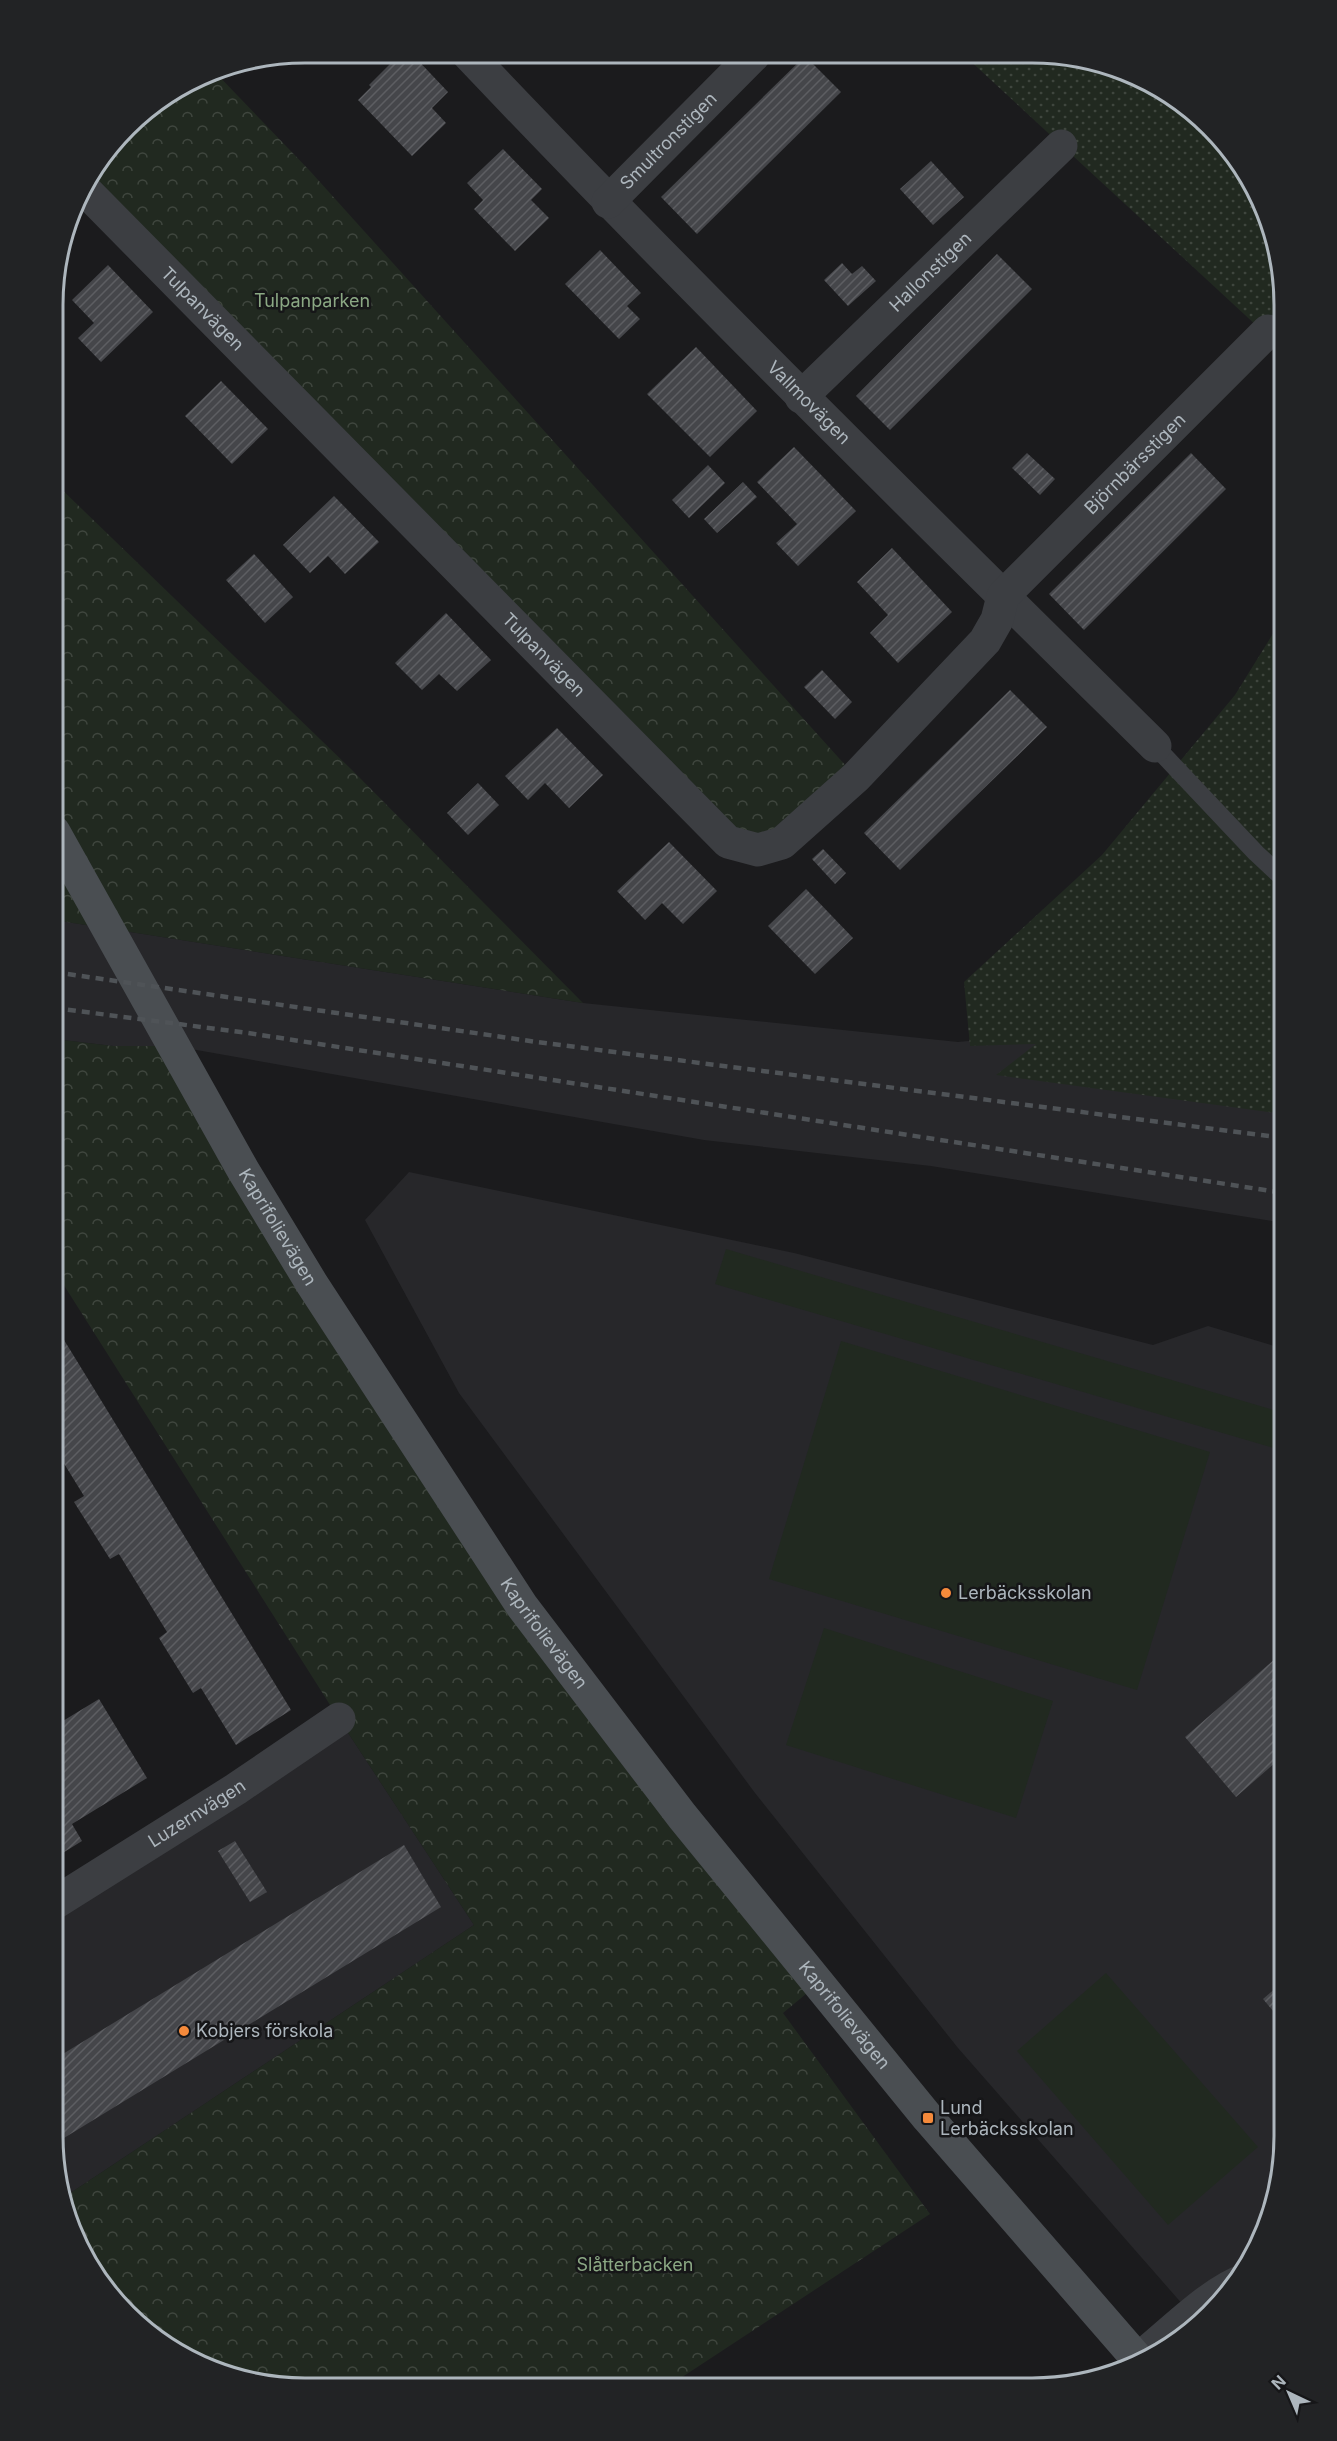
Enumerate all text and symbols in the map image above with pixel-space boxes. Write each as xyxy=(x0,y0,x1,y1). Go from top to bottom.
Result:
street label: Smultronstigen xyxy=(616,88,721,194)
street label: Hallonstigen xyxy=(885,227,975,316)
street label: Tulpanvägen xyxy=(157,262,249,355)
park label: Tulpanparken xyxy=(254,290,370,311)
street label: Vallmovägen xyxy=(763,356,855,448)
street label: Björnbärsstigen xyxy=(1080,409,1190,518)
street label: Tulpanvägen xyxy=(498,608,590,701)
street label: Kaprifolievägen xyxy=(235,1165,321,1289)
street label: Kaprifolievägen xyxy=(497,1574,592,1693)
place label: Lerbäcksskolan xyxy=(958,1582,1092,1603)
marker: Lerbäcksskolan xyxy=(939,1586,953,1600)
street label: Luzernvägen xyxy=(144,1775,249,1851)
street label: Kaprifolievägen xyxy=(795,1957,895,2073)
place label: Kobjers förskola xyxy=(196,2020,333,2041)
marker: Kobjers förskola xyxy=(177,2024,191,2038)
place label: Lund Lerbäcksskolan xyxy=(940,2097,1074,2139)
marker: Lund Lerbäcksskolan xyxy=(921,2111,935,2125)
park label: Slåtterbacken xyxy=(577,2254,693,2275)
north arrow xyxy=(1259,2363,1319,2423)
text: N xyxy=(1267,2371,1290,2394)

